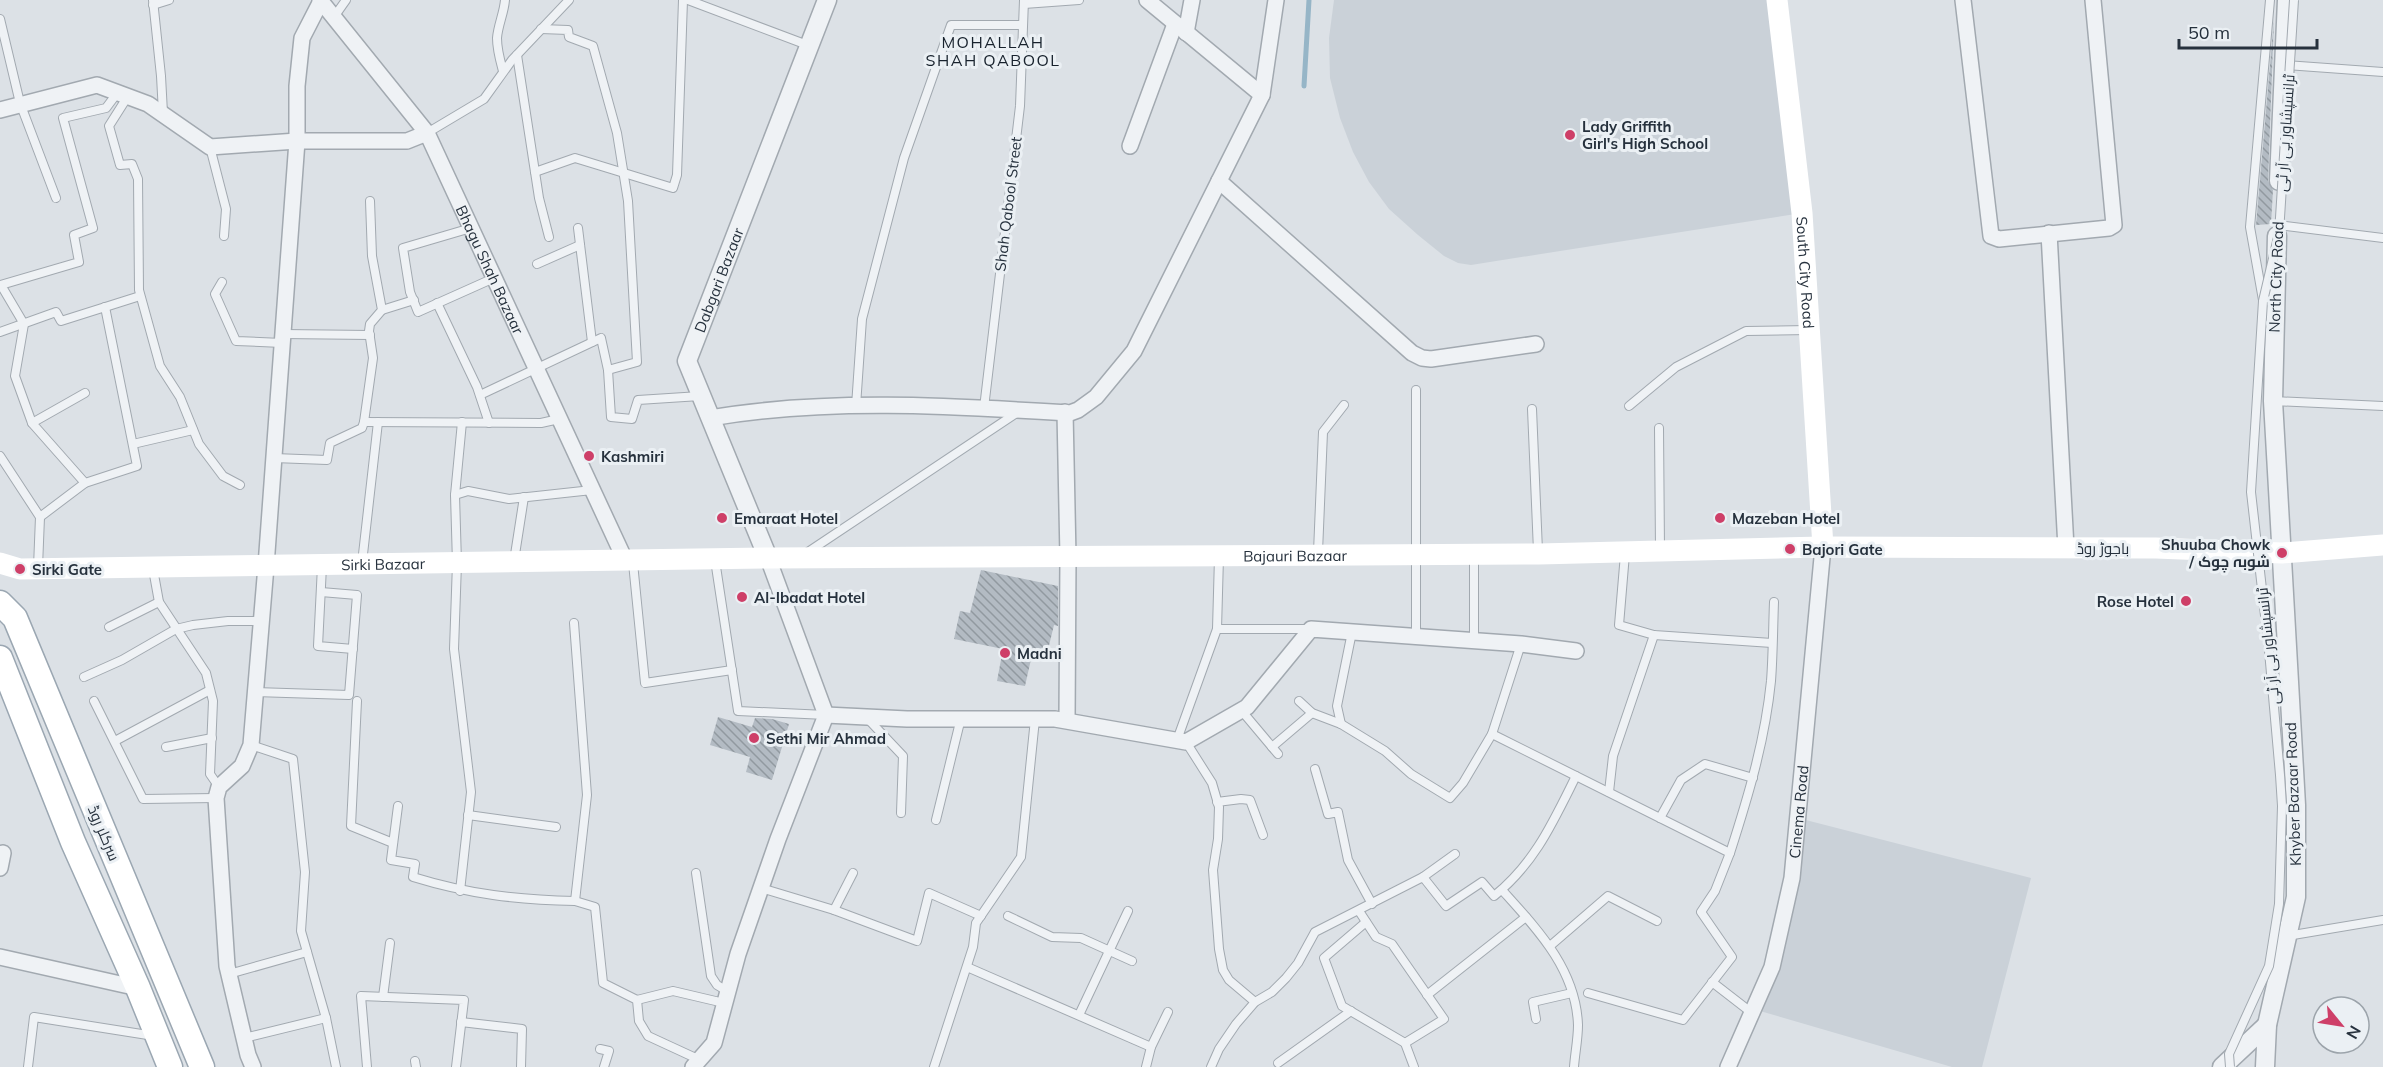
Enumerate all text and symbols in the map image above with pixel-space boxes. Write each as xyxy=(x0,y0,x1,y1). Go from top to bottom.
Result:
scale bar xyxy=(2179,12,2317,50)
text: 50 m xyxy=(2188,21,2230,44)
district label: MOHALLAH SHAH QABOOL xyxy=(925,32,1061,70)
street label: ٹرانسپشاور بی آر ٹی xyxy=(2271,74,2300,192)
place label: Lady Griffith Girl's High School xyxy=(1582,117,1708,153)
marker: Lady Griffith Girl's High School xyxy=(1563,128,1577,142)
street label: Shah Qabool Street xyxy=(990,136,1026,272)
street label: Bhagu Shah Bazaar xyxy=(452,202,529,337)
street label: South City Road xyxy=(1793,216,1819,329)
street label: North City Road xyxy=(2265,221,2287,333)
street label: Dabgari Bazaar xyxy=(690,224,748,335)
place label: Kashmiri xyxy=(601,447,664,466)
marker: Kashmiri xyxy=(582,449,596,463)
place label: Emaraat Hotel xyxy=(734,509,838,528)
place label: Mazeban Hotel xyxy=(1732,509,1840,528)
marker: Emaraat Hotel xyxy=(715,511,729,525)
marker: Mazeban Hotel xyxy=(1713,511,1727,525)
place label: Shuuba Chowk / شوبہ چوک xyxy=(2161,535,2271,573)
street label: باجوڑ روڈ xyxy=(2077,539,2129,558)
place label: Bajori Gate xyxy=(1802,540,1883,559)
marker: Bajori Gate xyxy=(1783,542,1797,556)
street label: Bajauri Bazaar xyxy=(1243,545,1348,565)
marker: Shuuba Chowk / شوبہ چوک xyxy=(2275,546,2289,560)
street label: Sirki Bazaar xyxy=(341,554,426,574)
place label: Sirki Gate xyxy=(32,560,102,579)
marker: Sirki Gate xyxy=(13,562,27,576)
street label: ٹرانسپشاور بی آر ٹی xyxy=(2252,586,2285,705)
place label: Al-Ibadat Hotel xyxy=(754,588,865,607)
marker: Al-Ibadat Hotel xyxy=(735,590,749,604)
place label: Rose Hotel xyxy=(2097,592,2174,611)
marker: Rose Hotel xyxy=(2179,594,2193,608)
place label: Madni xyxy=(1017,644,1062,663)
marker: Madni xyxy=(998,646,1012,660)
street label: Khyber Bazaar Road xyxy=(2281,722,2305,866)
place label: Sethi Mir Ahmad xyxy=(766,729,886,748)
marker: Sethi Mir Ahmad xyxy=(747,731,761,745)
street label: Cinema Road xyxy=(1784,764,1812,859)
street label: سرکلر روڈ xyxy=(84,802,124,864)
north arrow xyxy=(2311,995,2371,1055)
text: N xyxy=(2342,1022,2366,1043)

